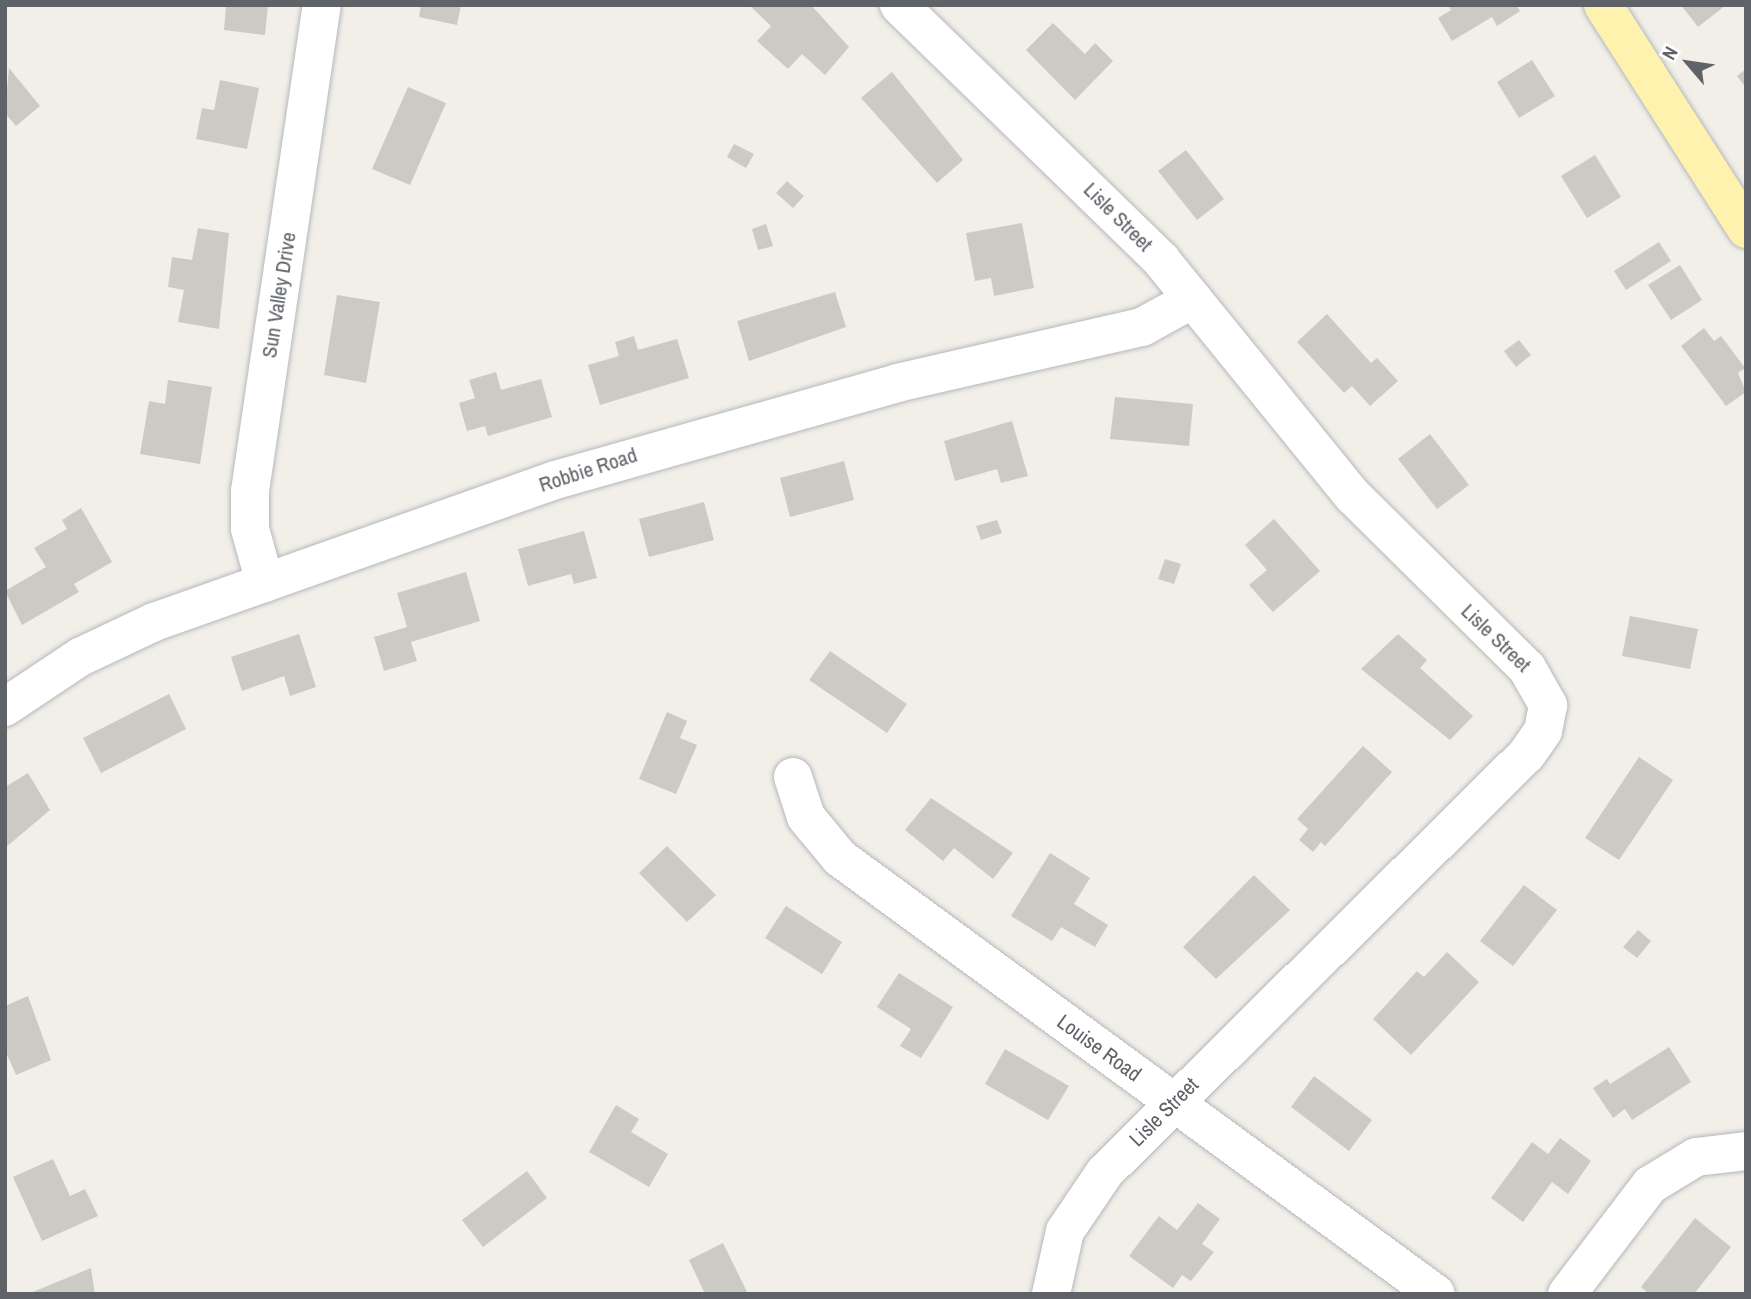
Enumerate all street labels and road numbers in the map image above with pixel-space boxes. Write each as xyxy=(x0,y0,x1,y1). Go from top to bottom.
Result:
street label: Lisle Street xyxy=(1078,177,1158,257)
street label: Sun Valley Drive xyxy=(257,230,301,360)
street label: Robbie Road xyxy=(536,442,640,498)
street label: Lisle Street xyxy=(1456,599,1536,677)
street label: Louise Road xyxy=(1052,1009,1146,1087)
street label: Lisle Street xyxy=(1124,1072,1204,1152)

